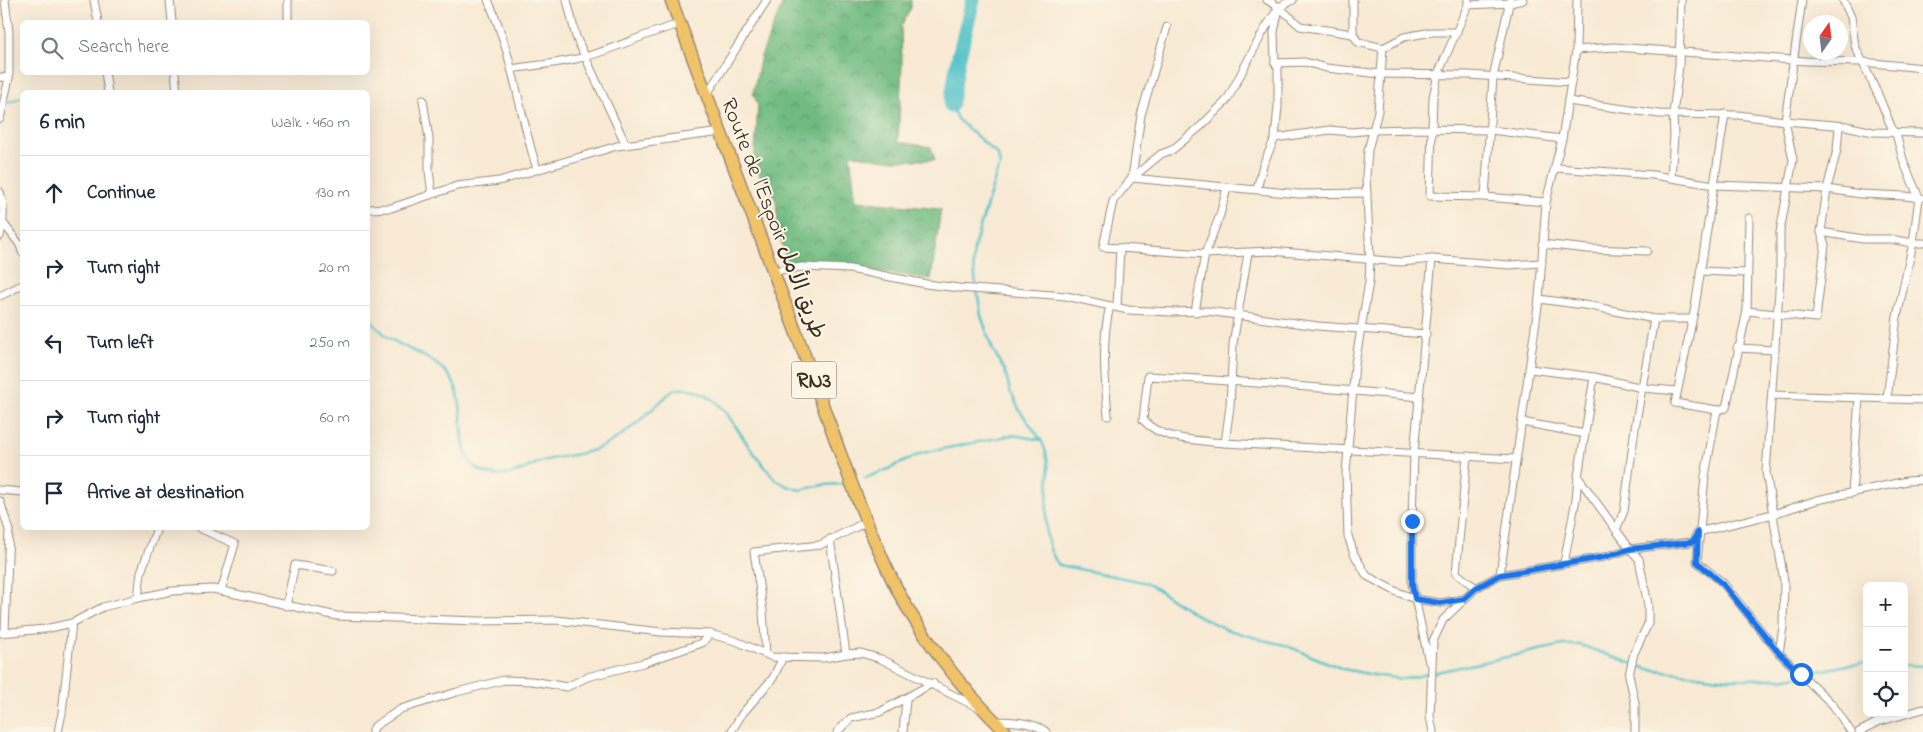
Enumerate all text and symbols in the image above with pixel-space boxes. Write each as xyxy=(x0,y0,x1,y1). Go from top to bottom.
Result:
north arrow xyxy=(1803,15,1848,60)
search box xyxy=(20,20,370,75)
icon: search xyxy=(38,34,66,62)
text: Search here xyxy=(78,34,169,61)
street label: Route de l’Espoir طريق الأمل xyxy=(711,93,835,344)
text: 6 min xyxy=(40,108,85,138)
text: Walk · 460 m xyxy=(271,111,350,135)
icon: ahead xyxy=(40,179,68,207)
text: Continue xyxy=(87,180,155,207)
text: 130 m xyxy=(315,181,350,205)
icon: right xyxy=(40,254,68,282)
text: Turn right xyxy=(87,255,160,282)
text: 20 m xyxy=(319,256,350,280)
icon: left xyxy=(40,329,68,357)
text: Turn left xyxy=(87,330,154,357)
text: 250 m xyxy=(310,331,350,355)
road number: RN3 xyxy=(792,362,836,398)
icon: right xyxy=(40,404,68,432)
text: Turn right xyxy=(87,405,160,432)
text: 60 m xyxy=(320,406,350,430)
icon: arrive xyxy=(40,479,68,507)
text: Arrive at destination xyxy=(87,480,244,507)
route end xyxy=(1401,510,1424,533)
map controls xyxy=(1863,582,1908,717)
button: + xyxy=(1863,582,1908,627)
button: − xyxy=(1863,627,1908,672)
route start xyxy=(1790,663,1813,686)
button: locate xyxy=(1863,672,1908,717)

